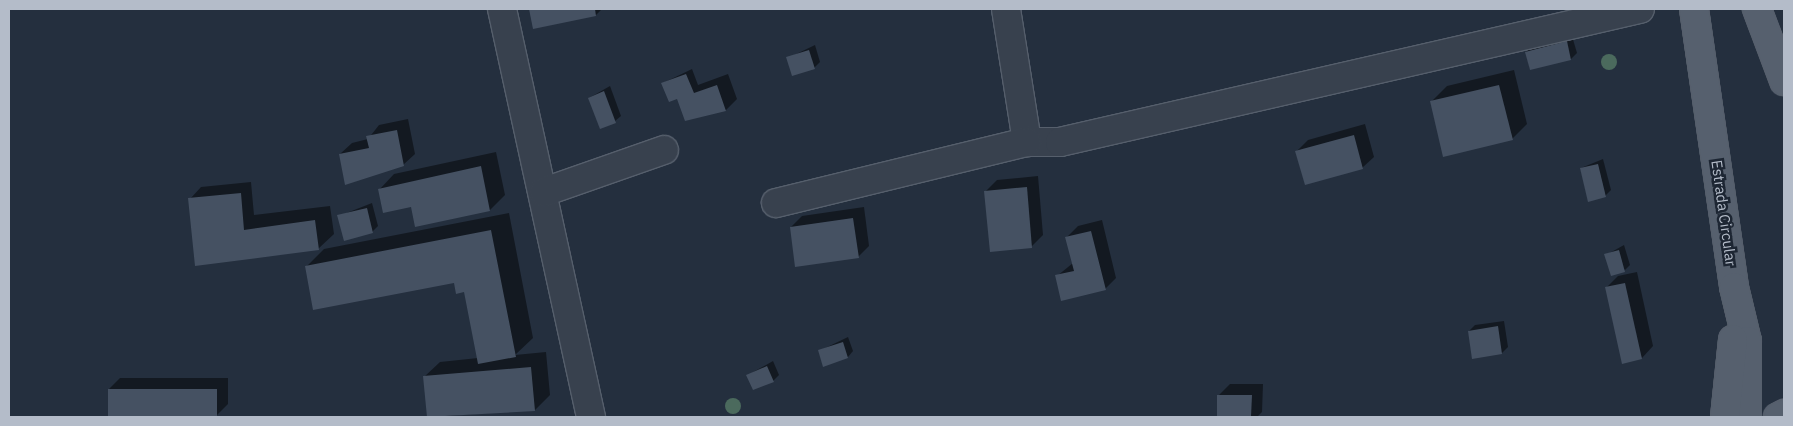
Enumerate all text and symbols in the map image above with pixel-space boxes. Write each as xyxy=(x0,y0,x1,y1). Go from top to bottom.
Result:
street label: Estrada Circular xyxy=(1708,159,1740,267)

